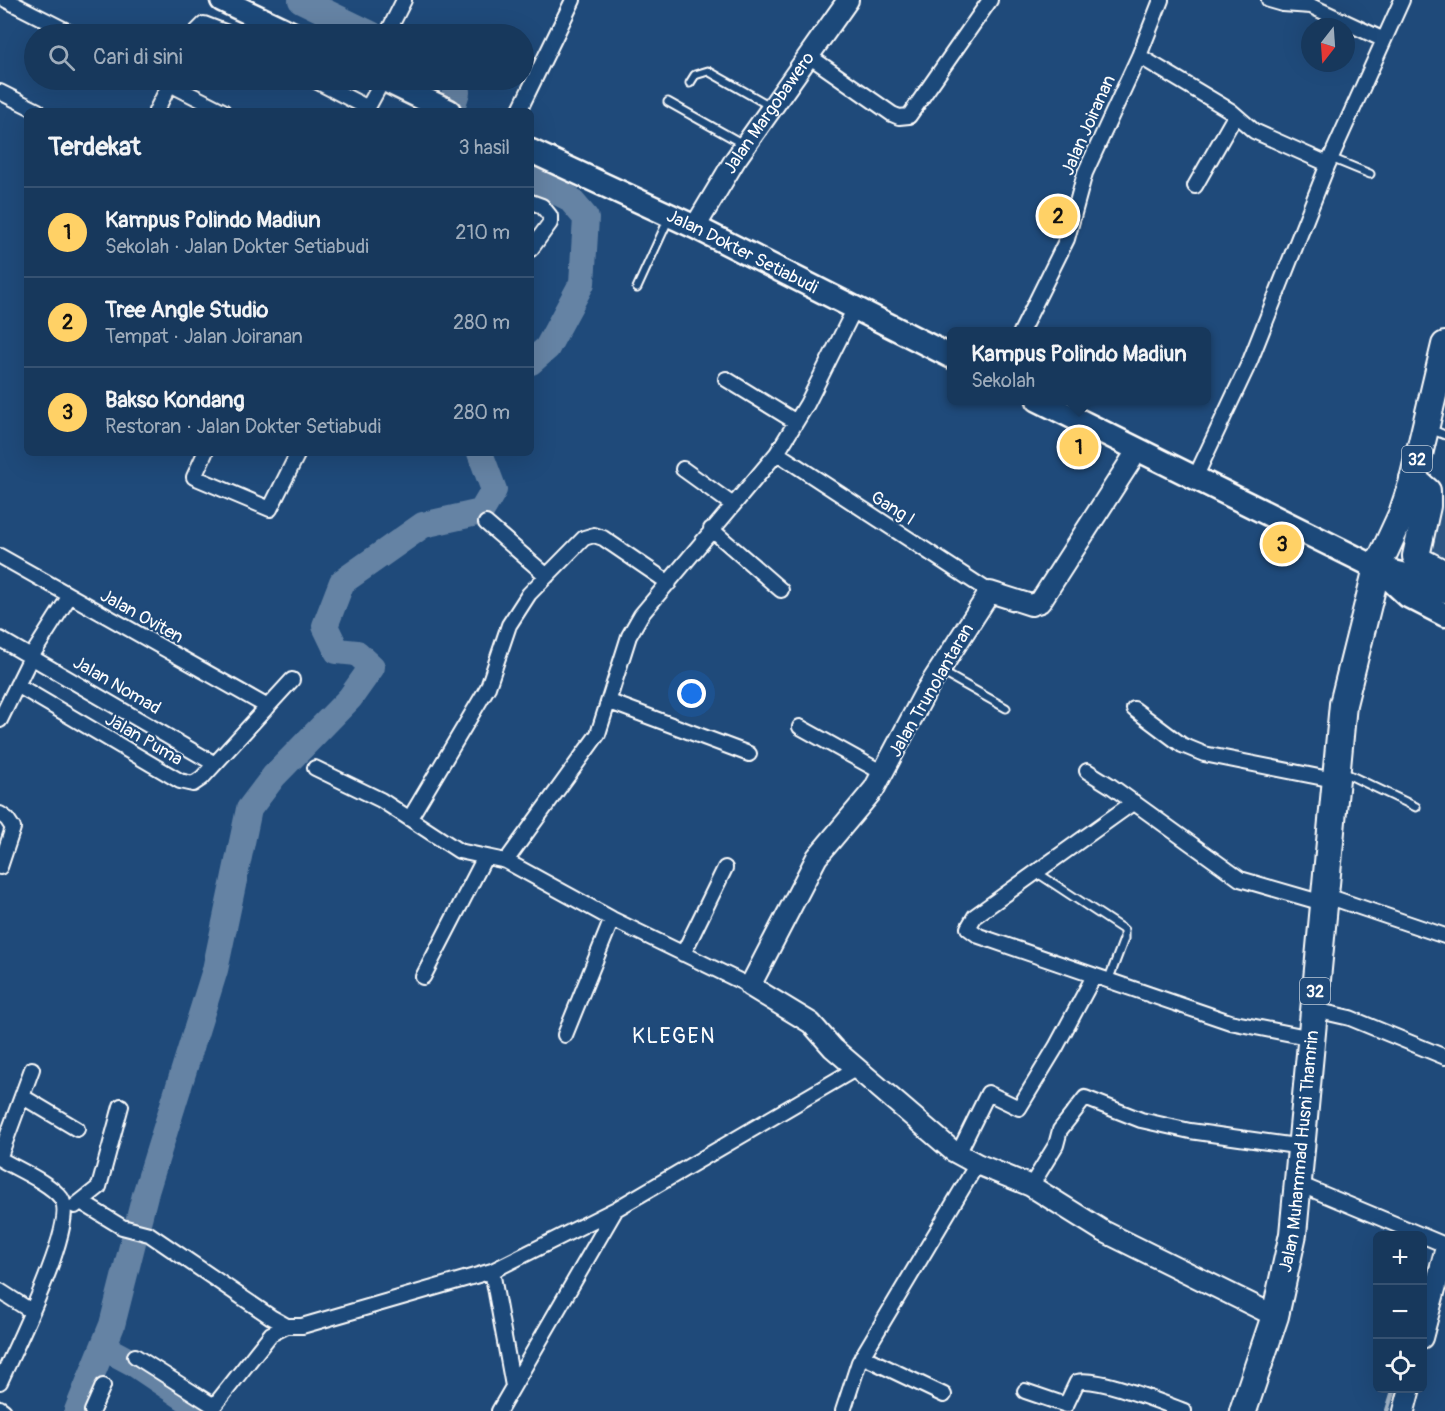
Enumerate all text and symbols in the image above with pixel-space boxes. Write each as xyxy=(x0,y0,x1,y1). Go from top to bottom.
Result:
north arrow xyxy=(1301,18,1355,72)
search box xyxy=(24,24,534,90)
icon: search xyxy=(45,41,78,74)
text: Cari di sini xyxy=(93,43,183,71)
street label: Jalan Margobawero xyxy=(718,47,820,178)
street label: Jalan Joiranan xyxy=(1056,72,1121,179)
text: Terdekat xyxy=(48,131,141,163)
text: 3 hasil xyxy=(459,135,510,160)
pin: 2 xyxy=(1038,194,1078,238)
street label: Jalan Dokter Setiabudi xyxy=(663,204,822,299)
text: Kampus Polindo Madiun xyxy=(105,206,321,234)
text: 1 xyxy=(64,220,71,245)
text: 210 m xyxy=(455,220,510,245)
text: Sekolah · Jalan Dokter Setiabudi xyxy=(105,234,369,259)
text: Tree Angle Studio xyxy=(105,296,268,324)
text: 2 xyxy=(62,310,73,335)
text: 280 m xyxy=(453,310,510,335)
text: Tempat · Jalan Joiranan xyxy=(105,324,303,349)
popup xyxy=(947,327,1211,405)
text: Kampus Polindo Madiun xyxy=(971,340,1187,368)
text: Sekolah xyxy=(971,368,1035,393)
text: Bakso Kondang xyxy=(105,386,244,414)
text: 3 xyxy=(62,400,73,425)
text: 280 m xyxy=(453,400,510,425)
text: Restoran · Jalan Dokter Setiabudi xyxy=(105,414,381,439)
pin: 1 xyxy=(1060,424,1098,470)
road number: 32 xyxy=(1402,446,1432,472)
street label: Gang I xyxy=(866,486,919,531)
pin: 3 xyxy=(1262,522,1302,566)
street label: Jalan Oviten xyxy=(96,584,188,649)
street label: Jalan Trunolantaran xyxy=(884,619,979,761)
street label: Jalan Nomad xyxy=(69,651,165,720)
your location xyxy=(677,679,706,708)
street label: Jalan Puma xyxy=(101,708,187,771)
road number: 32 xyxy=(1300,978,1330,1004)
district label: KLEGEN xyxy=(632,1023,716,1050)
street label: Jalan Muhammad Husni Thamrin xyxy=(1274,1029,1324,1275)
map controls xyxy=(1373,1231,1427,1393)
button: + xyxy=(1373,1231,1427,1285)
button: − xyxy=(1373,1285,1427,1339)
button: locate xyxy=(1373,1339,1427,1393)

